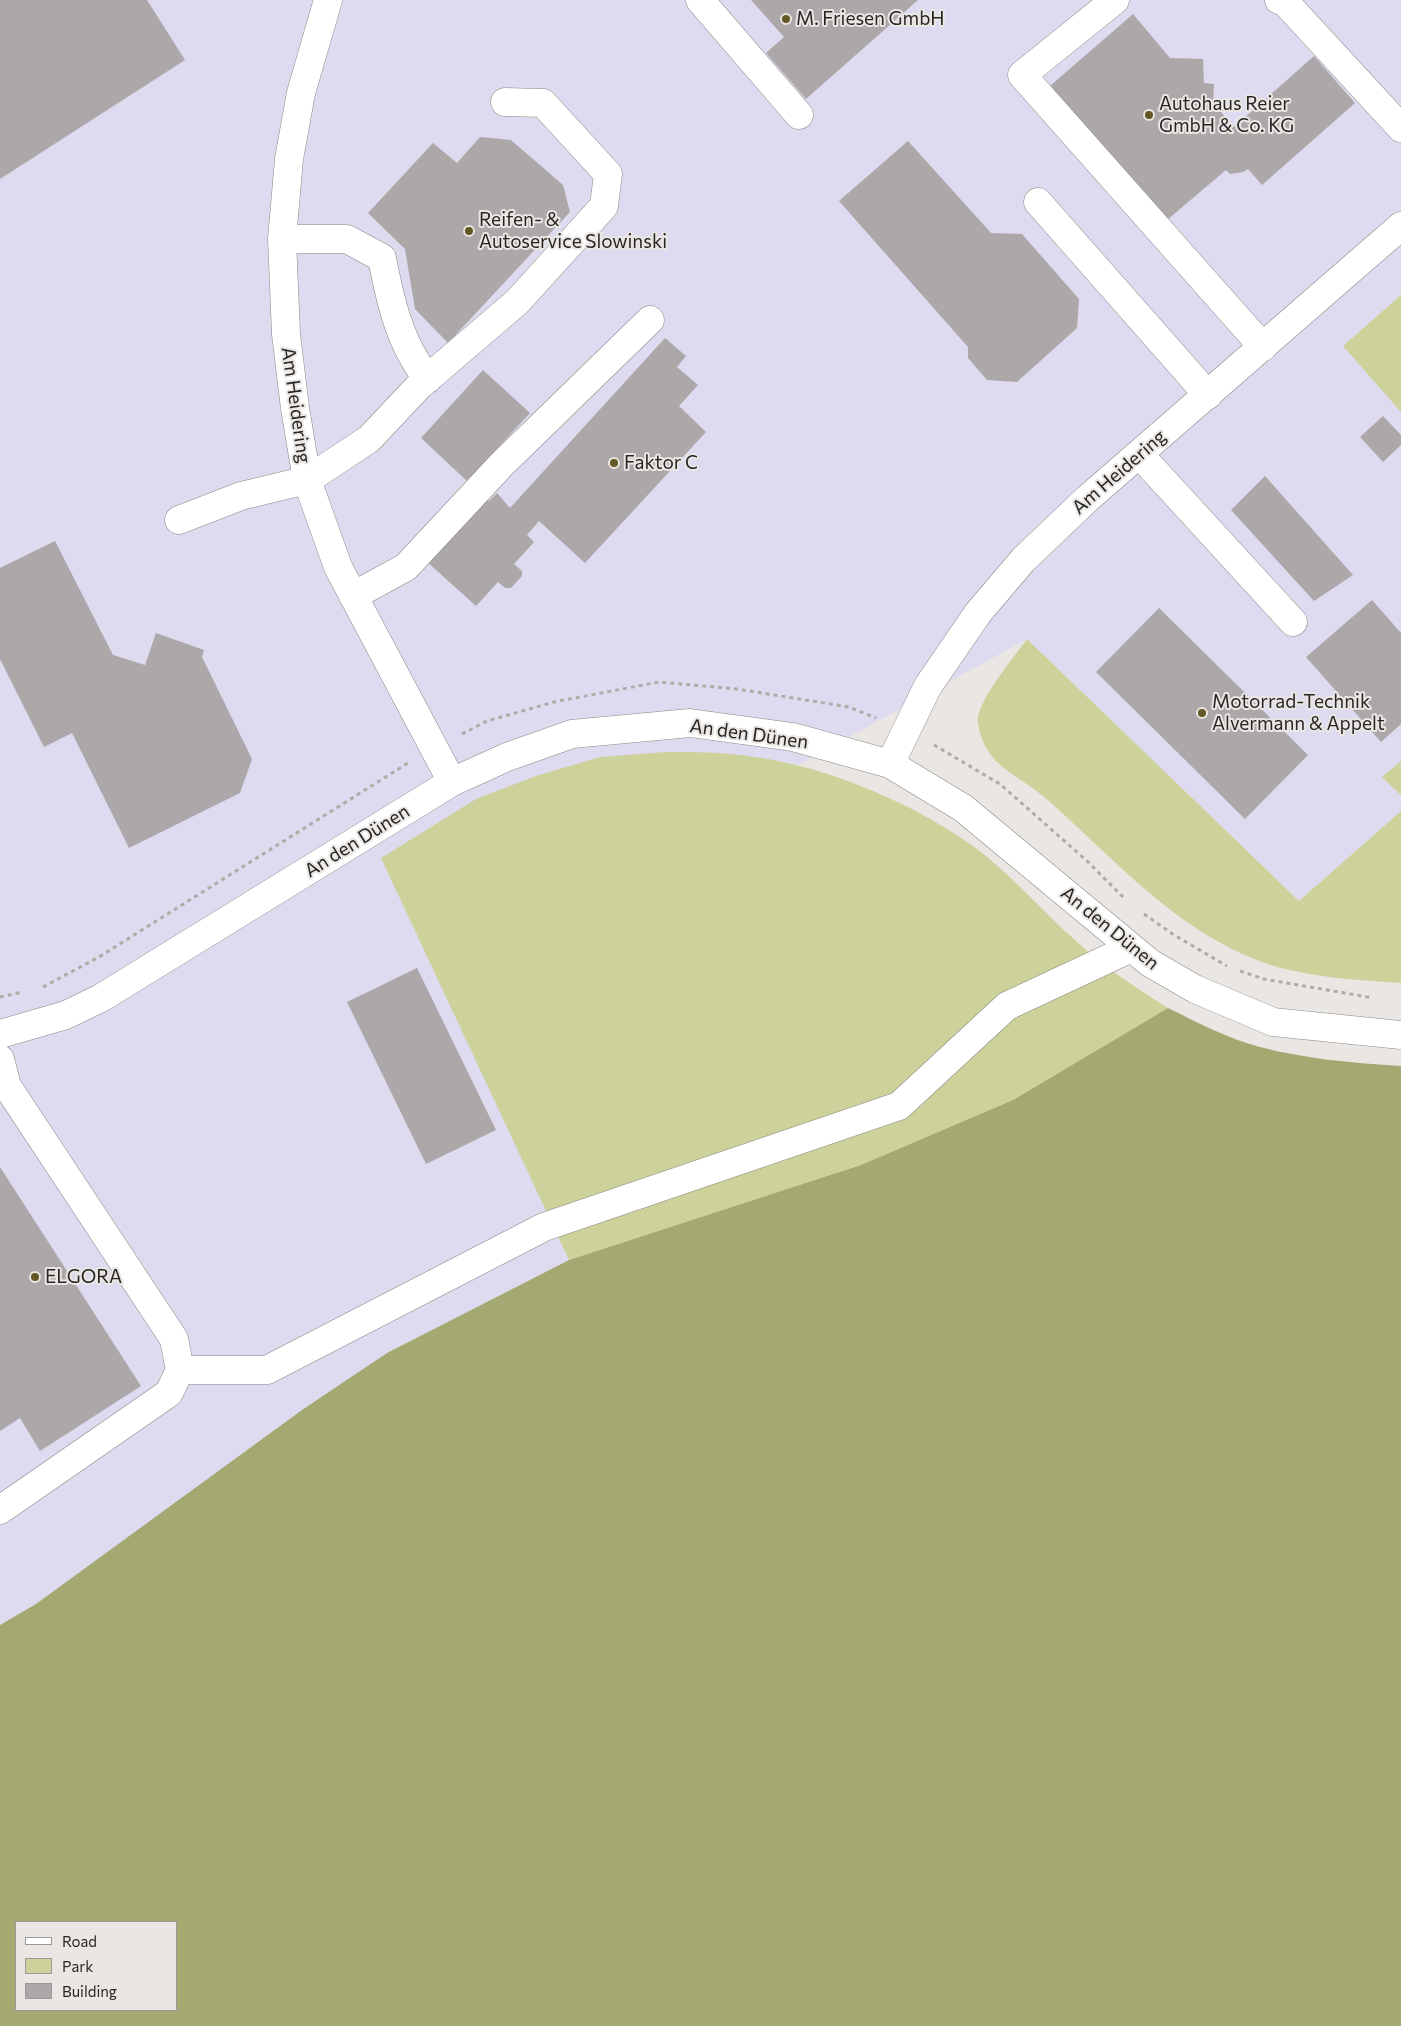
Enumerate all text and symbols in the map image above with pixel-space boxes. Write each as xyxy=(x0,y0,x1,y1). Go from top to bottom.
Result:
place label: M. Friesen GmbH xyxy=(796,8,945,30)
marker: M. Friesen GmbH xyxy=(780,13,792,25)
place label: Autohaus Reier GmbH & Co. KG xyxy=(1159,93,1294,137)
marker: Autohaus Reier GmbH & Co. KG xyxy=(1143,109,1155,121)
place label: Reifen- & Autoservice Slowinski xyxy=(479,209,667,253)
marker: Reifen- & Autoservice Slowinski xyxy=(463,225,475,237)
street label: Am Heidering xyxy=(277,345,315,465)
street label: Am Heidering xyxy=(1067,425,1171,519)
place label: Faktor C xyxy=(624,452,698,474)
marker: Faktor C xyxy=(608,457,620,469)
place label: Motorrad-Technik Alvermann & Appelt xyxy=(1212,691,1385,735)
marker: Motorrad-Technik Alvermann & Appelt xyxy=(1196,707,1208,719)
street label: An den Dünen xyxy=(688,714,810,754)
street label: An den Dünen xyxy=(300,800,414,882)
street label: An den Dünen xyxy=(1056,882,1164,974)
place label: ELGORA xyxy=(45,1266,122,1288)
marker: ELGORA xyxy=(29,1271,41,1283)
legend xyxy=(15,1921,178,2011)
text: Road xyxy=(62,1932,97,1950)
text: Park xyxy=(62,1957,93,1975)
text: Building xyxy=(62,1982,117,2000)

